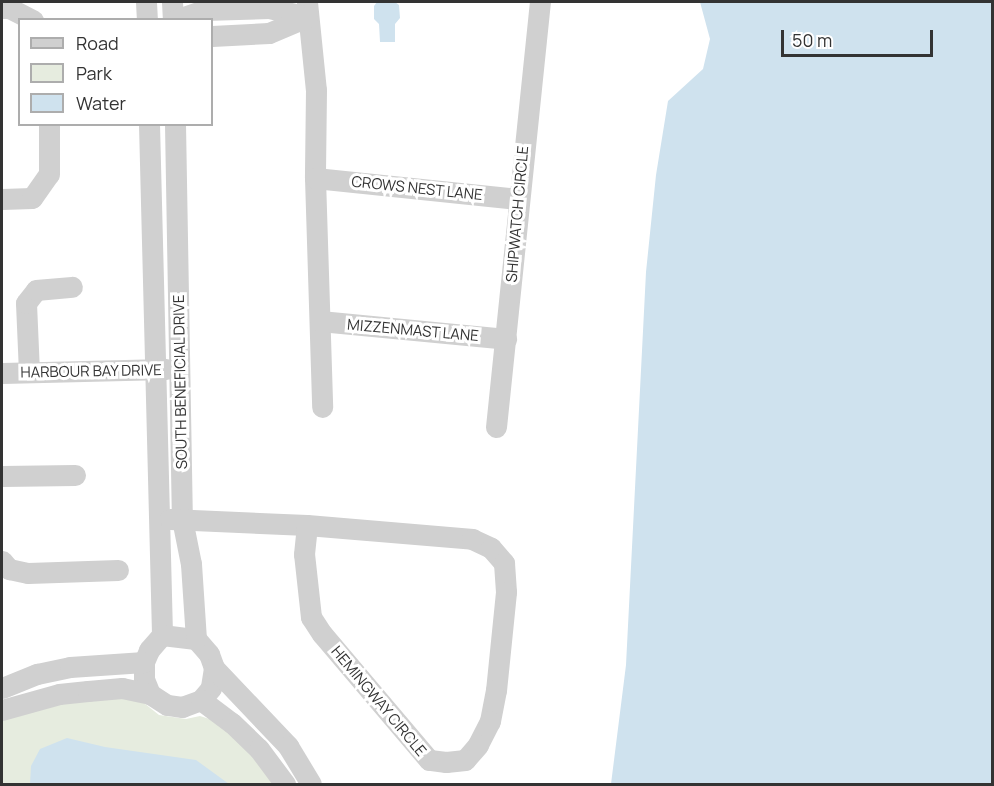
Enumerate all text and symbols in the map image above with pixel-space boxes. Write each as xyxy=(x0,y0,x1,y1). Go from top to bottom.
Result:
legend xyxy=(18,18,213,126)
scale bar xyxy=(784,18,936,56)
text: 50 m xyxy=(792,28,832,52)
text: Road xyxy=(76,31,119,55)
text: Park xyxy=(76,61,112,85)
text: Water xyxy=(76,91,126,115)
street label: SHIPWATCH CIRCLE xyxy=(502,145,532,283)
street label: CROWS NEST LANE xyxy=(350,172,484,204)
street label: SOUTH BENEFICIAL DRIVE xyxy=(169,294,191,470)
street label: MIZZENMAST LANE xyxy=(346,315,480,345)
street label: HARBOUR BAY DRIVE xyxy=(20,361,162,381)
street label: HEMINGWAY CIRCLE xyxy=(328,642,430,760)

